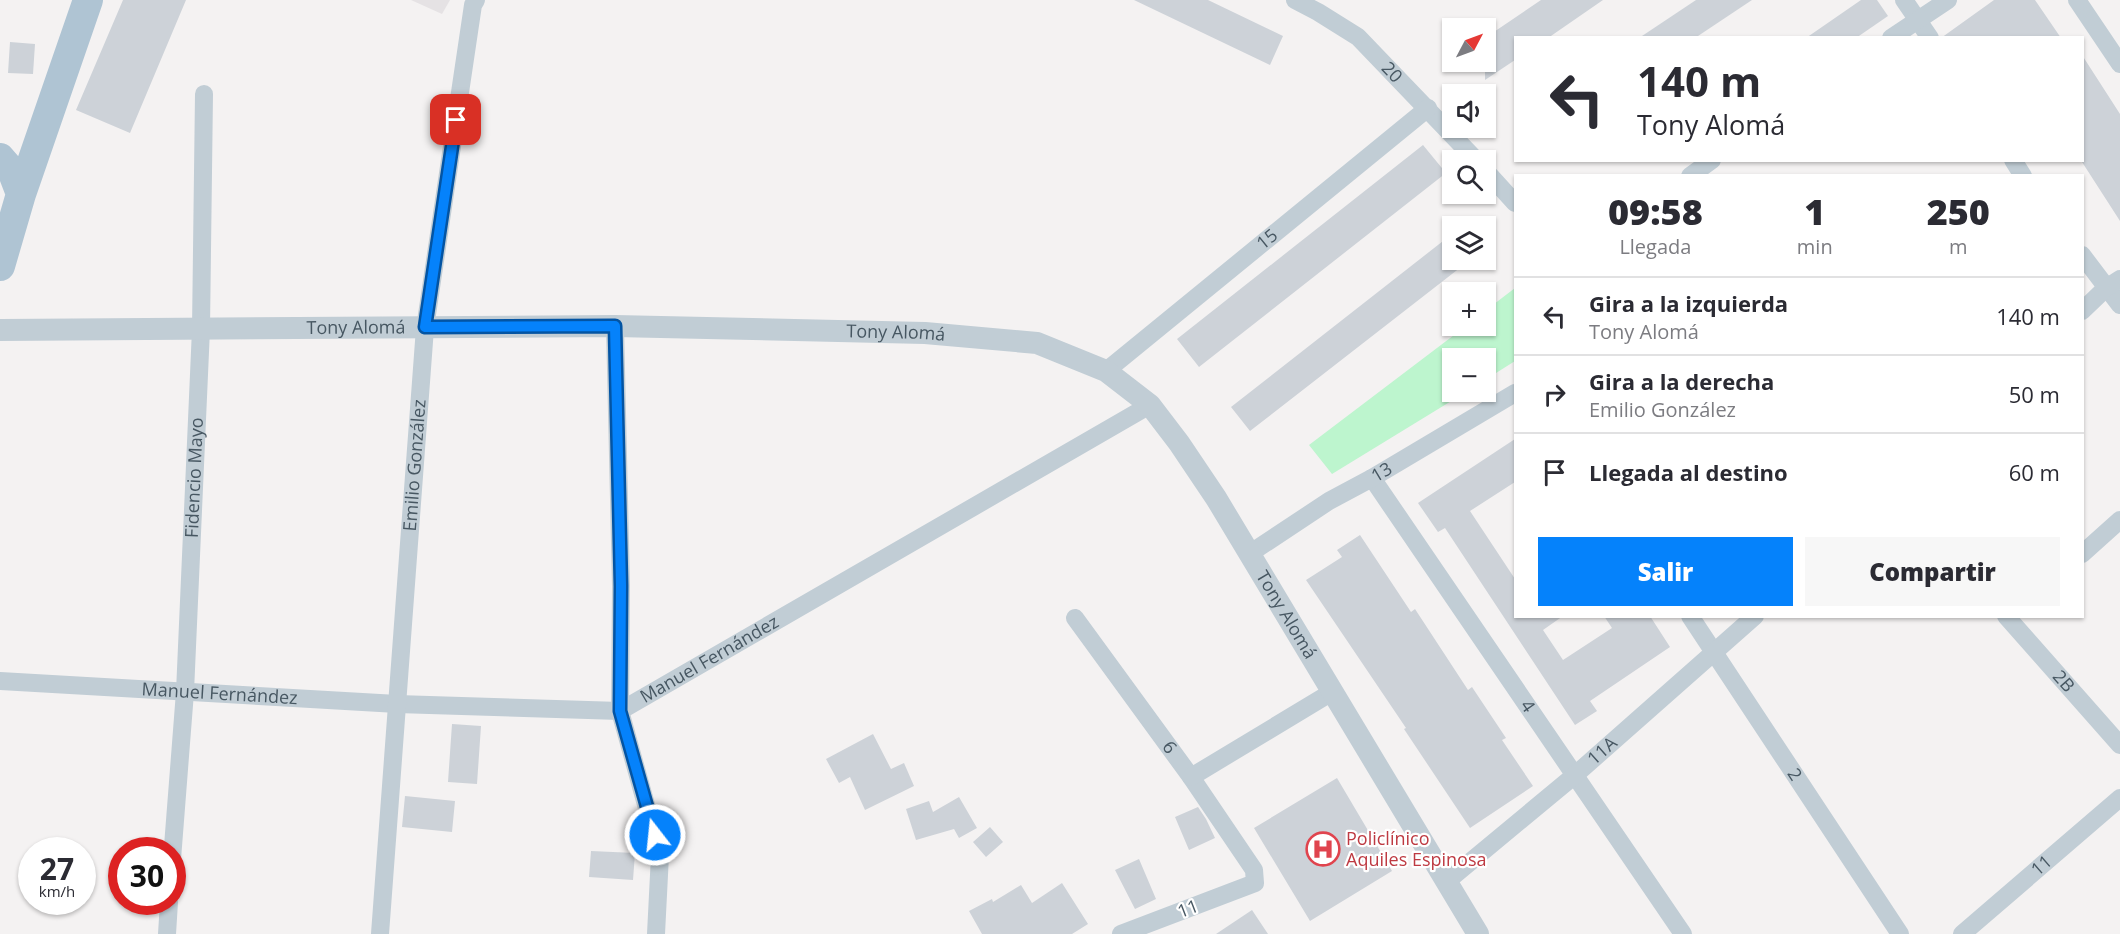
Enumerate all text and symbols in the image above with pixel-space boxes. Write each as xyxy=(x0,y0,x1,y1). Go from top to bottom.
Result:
north arrow xyxy=(1442,18,1496,72)
map controls xyxy=(1442,18,1496,402)
text: 140 m xyxy=(1637,52,1761,109)
street label: 20 xyxy=(1377,56,1408,87)
icon: left xyxy=(1538,60,1616,138)
button: sound xyxy=(1442,84,1496,138)
pin xyxy=(430,94,481,145)
icon: arrive xyxy=(439,103,472,136)
text: Tony Alomá xyxy=(1637,106,1785,143)
button: search xyxy=(1442,150,1496,204)
text: 09:58 xyxy=(1608,187,1703,236)
text: 1 xyxy=(1804,187,1825,236)
text: 250 xyxy=(1927,187,1990,236)
button: layers xyxy=(1442,216,1496,270)
street label: 15 xyxy=(1251,223,1282,254)
text: Llegada xyxy=(1619,233,1691,260)
text: min xyxy=(1797,233,1833,260)
text: m xyxy=(1949,233,1968,260)
button: + xyxy=(1442,282,1496,336)
text: Gira a la izquierda xyxy=(1589,288,1788,318)
icon: left xyxy=(1538,300,1571,333)
text: 140 m xyxy=(1996,301,2060,331)
street label: Tony Alomá xyxy=(306,314,406,339)
street label: Tony Alomá xyxy=(846,318,946,346)
text: Tony Alomá xyxy=(1589,318,1699,345)
button: − xyxy=(1442,348,1496,402)
text: Gira a la derecha xyxy=(1589,366,1774,396)
icon: right xyxy=(1538,378,1571,411)
text: 50 m xyxy=(2009,379,2060,409)
text: Emilio González xyxy=(1589,396,1736,423)
street label: Emilio González xyxy=(397,398,431,532)
street label: Fidencio Mayo xyxy=(179,417,208,539)
street label: 13 xyxy=(1366,456,1396,487)
icon: arrive xyxy=(1538,456,1571,489)
text: Llegada al destino xyxy=(1589,457,1788,487)
text: 60 m xyxy=(2009,457,2060,487)
button: Salir xyxy=(1538,537,1793,606)
button: Compartir xyxy=(1805,537,2060,606)
street label: Tony Alomá xyxy=(1251,566,1323,663)
street label: Manuel Fernández xyxy=(635,609,782,708)
street label: 2B xyxy=(2048,664,2081,697)
street label: Manuel Fernández xyxy=(141,676,298,709)
street label: 4 xyxy=(1516,694,1541,716)
street label: 11A xyxy=(1582,730,1622,770)
street label: 6 xyxy=(1157,735,1183,758)
street label: 2 xyxy=(1783,763,1808,785)
position arrow xyxy=(623,803,687,867)
place label: Policlínico Aquiles Espinosa xyxy=(1346,826,1486,871)
hospital icon: Policlínico Aquiles Espinosa xyxy=(1305,831,1341,867)
speed limit sign: 30 xyxy=(108,837,186,915)
text: 27 xyxy=(40,848,74,889)
street label: 11 xyxy=(2025,849,2057,881)
text: km/h xyxy=(39,881,75,901)
street label: 11 xyxy=(1174,893,1202,923)

